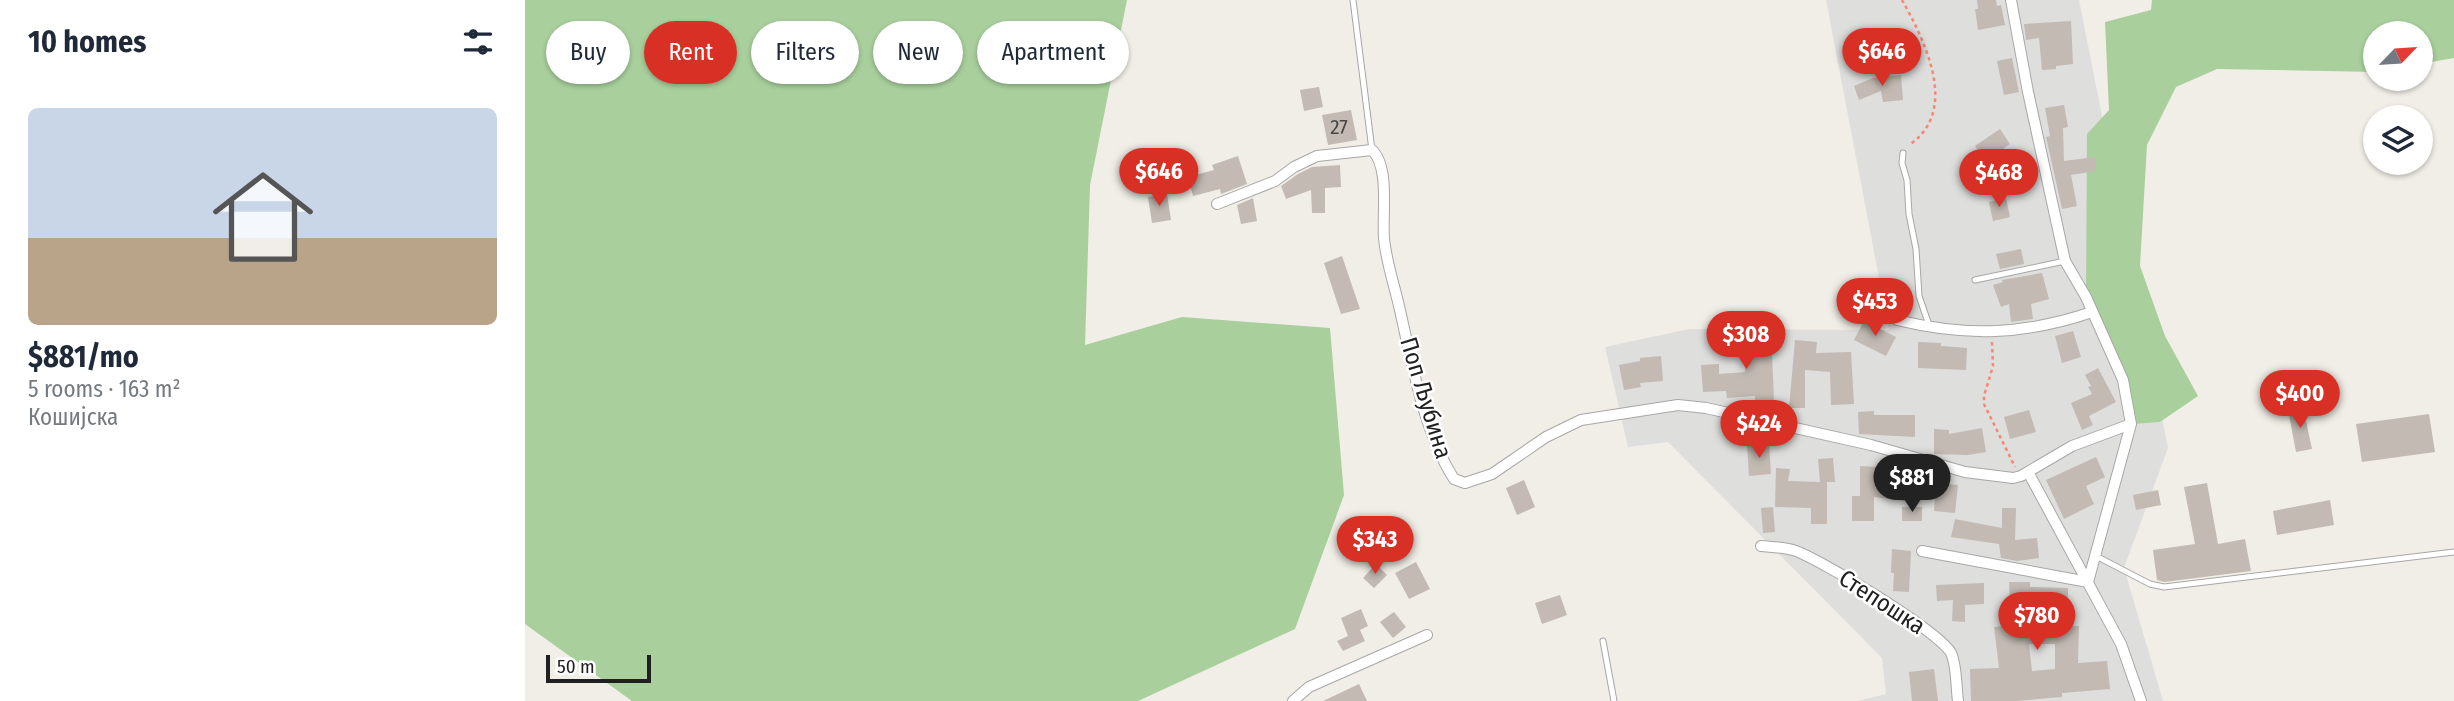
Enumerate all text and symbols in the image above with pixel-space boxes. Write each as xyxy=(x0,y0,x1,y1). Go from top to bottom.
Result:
chip: Buy xyxy=(546,21,630,84)
chip: Rent xyxy=(644,21,737,84)
chip: Filters xyxy=(751,21,859,84)
chip: New xyxy=(873,21,963,84)
chip: Apartment xyxy=(977,21,1129,84)
north arrow xyxy=(2363,21,2433,91)
map controls xyxy=(2363,21,2433,175)
icon: filters xyxy=(459,23,497,61)
text: 10 homes xyxy=(28,24,146,60)
pin: $646 xyxy=(1841,28,1923,88)
text: $646 xyxy=(1858,37,1906,65)
button: layers xyxy=(2363,105,2433,175)
house number: 27 xyxy=(1330,114,1348,140)
pin: $646 xyxy=(1118,148,1200,208)
pin: $468 xyxy=(1958,150,2040,209)
icon: home xyxy=(200,154,326,280)
text: $646 xyxy=(1135,157,1183,185)
text: $468 xyxy=(1975,158,2023,186)
pin: $453 xyxy=(1834,278,1916,338)
text: $453 xyxy=(1852,287,1898,315)
pin: $308 xyxy=(1705,312,1787,371)
text: $308 xyxy=(1722,320,1770,348)
street label: Поп Љубина xyxy=(1394,334,1458,462)
text: $881/mo xyxy=(28,339,139,375)
pin: $400 xyxy=(2259,370,2341,430)
text: 5 rooms · 163 m² xyxy=(28,375,181,403)
text: $400 xyxy=(2276,379,2324,407)
pin: $424 xyxy=(1718,400,1800,460)
text: Кошијска xyxy=(28,403,118,431)
text: $424 xyxy=(1736,409,1782,437)
pin: $881 xyxy=(1871,454,1953,514)
text: $881 xyxy=(1890,463,1934,491)
pin: $343 xyxy=(1334,516,1416,576)
text: $343 xyxy=(1353,525,1397,553)
street label: Степошка xyxy=(1834,564,1930,640)
pin: $780 xyxy=(1996,592,2078,652)
text: $780 xyxy=(2014,601,2060,629)
scale bar xyxy=(546,652,651,684)
text: 50 m xyxy=(557,655,595,678)

